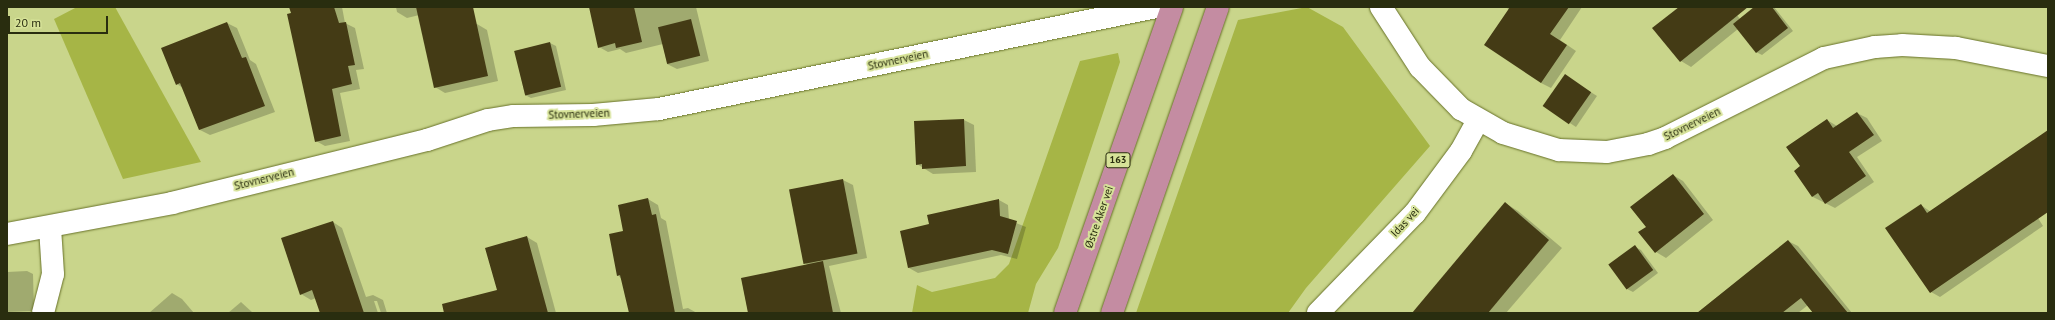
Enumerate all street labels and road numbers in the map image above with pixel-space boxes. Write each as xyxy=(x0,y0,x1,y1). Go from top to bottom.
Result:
street label: Stovnerveien xyxy=(867,47,929,73)
street label: Stovnerveien xyxy=(1662,105,1722,143)
street label: Stovnerveien xyxy=(548,106,610,122)
road number: 163 xyxy=(1105,152,1131,168)
street label: Stovnerveien xyxy=(233,165,295,193)
street label: Østre Aker vei xyxy=(1082,184,1116,250)
street label: Idas vei xyxy=(1388,204,1422,240)

